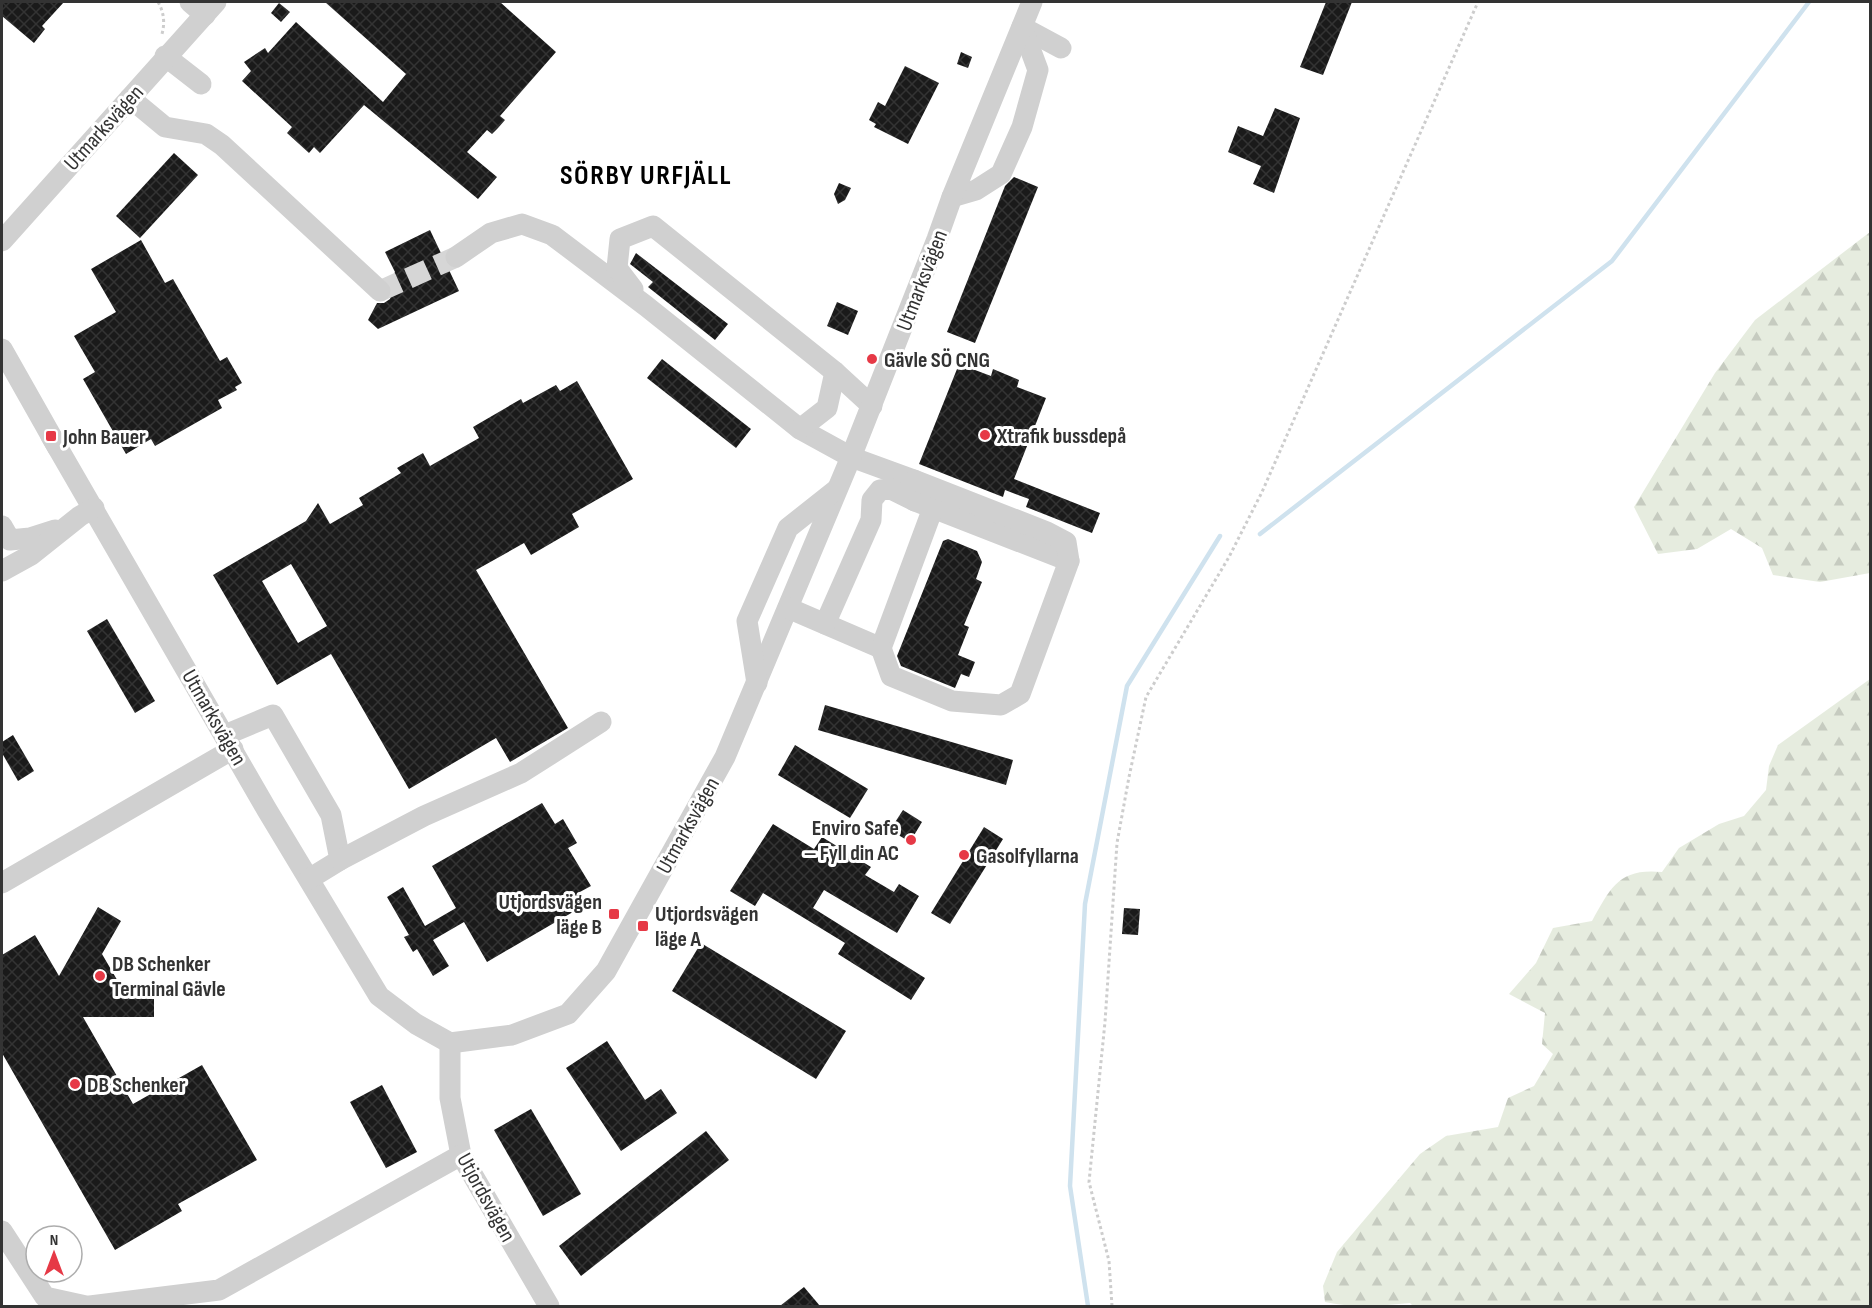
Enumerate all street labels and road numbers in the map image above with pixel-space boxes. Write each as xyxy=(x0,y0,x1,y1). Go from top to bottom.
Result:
street label: Utmarksvägen xyxy=(59,80,150,176)
street label: Utmarksvägen xyxy=(891,226,954,335)
street label: Utmarksvägen xyxy=(175,665,252,770)
street label: Utmarksvägen xyxy=(651,773,726,879)
street label: Utjordsvägen xyxy=(450,1149,521,1247)

